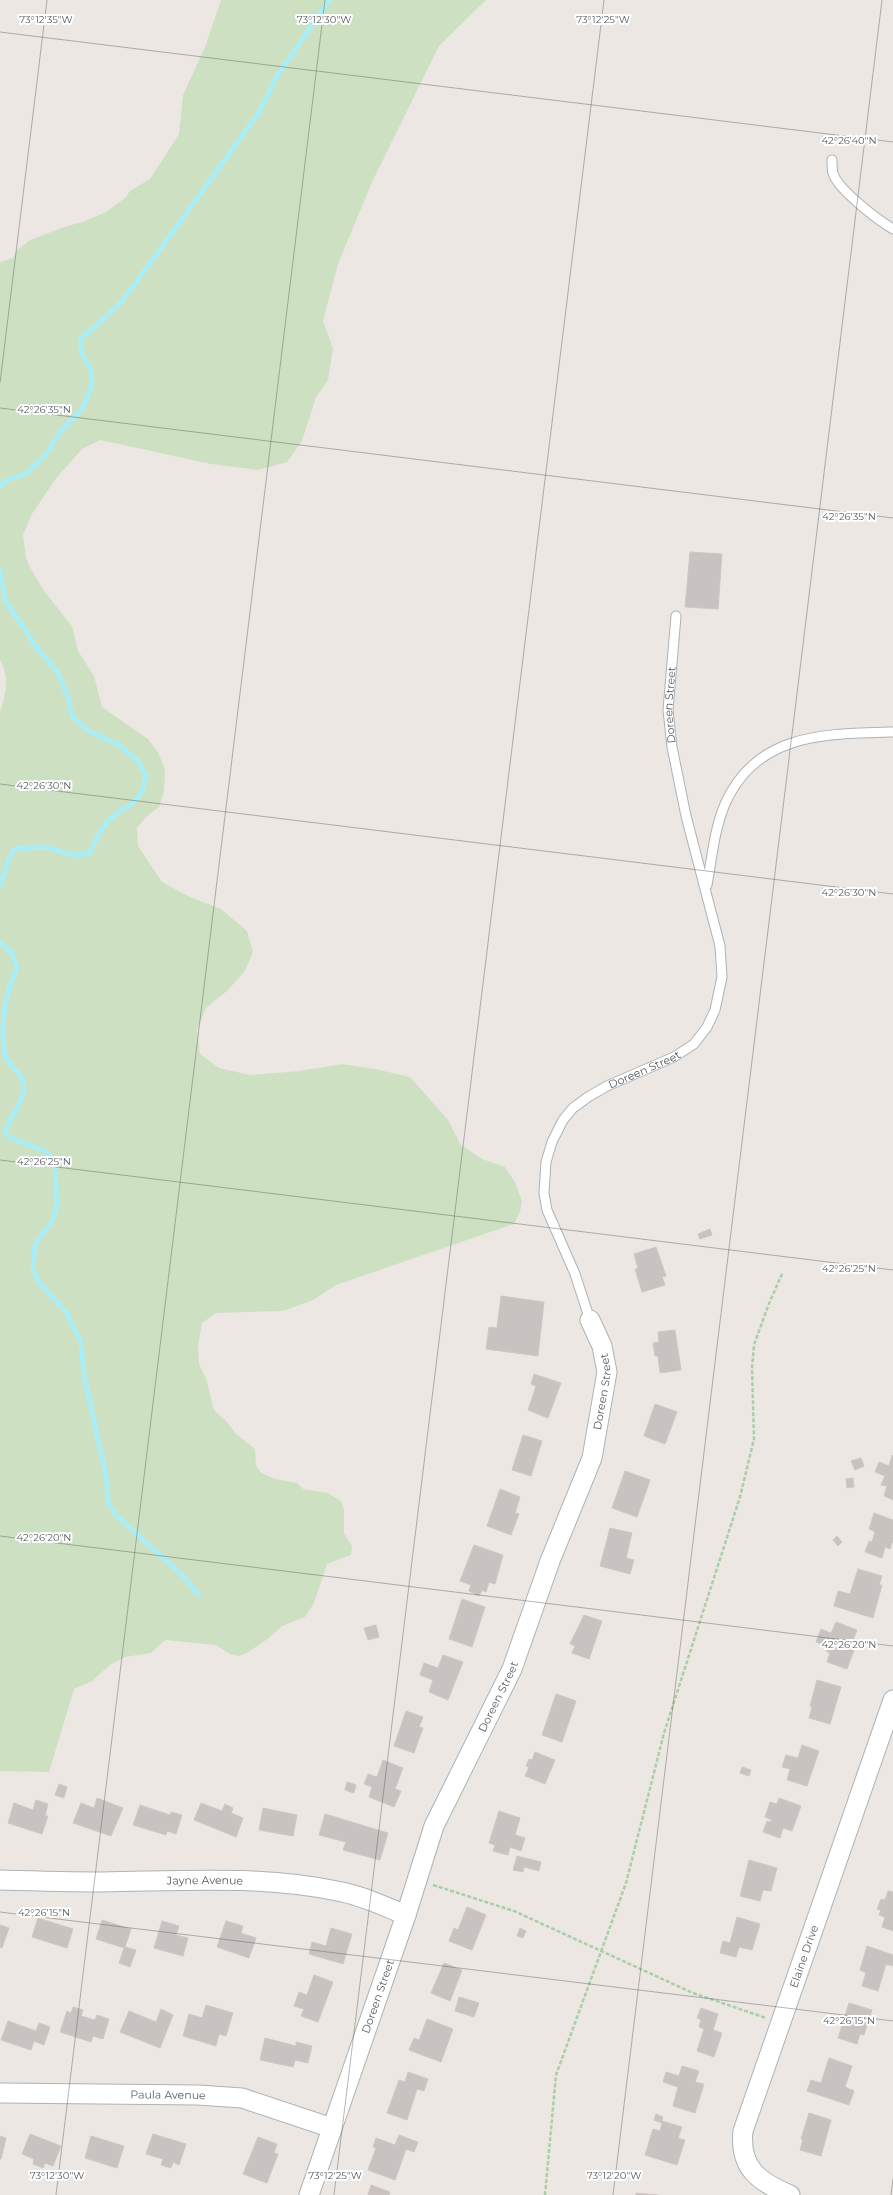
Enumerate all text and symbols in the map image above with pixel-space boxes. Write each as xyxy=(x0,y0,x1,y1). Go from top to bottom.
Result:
text: 73°12'35"W xyxy=(19,13,73,26)
text: 73°12'30"W xyxy=(297,13,351,26)
text: 73°12'25"W xyxy=(576,13,630,26)
text: 42°26'40"N xyxy=(821,134,877,147)
text: 42°26'35"N xyxy=(17,403,71,416)
text: 42°26'35"N xyxy=(822,510,876,523)
street label: Doreen Street xyxy=(661,665,679,744)
text: 42°26'30"N xyxy=(17,779,71,792)
text: 42°26'30"N xyxy=(822,886,876,899)
street label: Doreen Street xyxy=(606,1047,684,1092)
text: 42°26'25"N xyxy=(17,1155,71,1168)
text: 42°26'25"N xyxy=(822,1262,876,1275)
street label: Doreen Street xyxy=(590,1352,614,1431)
text: 42°26'20"N xyxy=(17,1531,71,1544)
text: 42°26'20"N xyxy=(822,1638,876,1651)
street label: Doreen Street xyxy=(475,1659,521,1734)
street label: Jayne Avenue xyxy=(166,1873,244,1888)
text: 42°26'15"N xyxy=(18,1906,70,1919)
street label: Elaine Drive xyxy=(786,1923,821,1990)
street label: Doreen Street xyxy=(358,1957,397,2035)
text: 42°26'15"N xyxy=(823,2014,875,2027)
street label: Paula Avenue xyxy=(130,2087,207,2103)
text: 73°12'30"W xyxy=(30,2169,84,2182)
text: 73°12'25"W xyxy=(308,2169,362,2182)
text: 73°12'20"W xyxy=(587,2169,641,2182)

